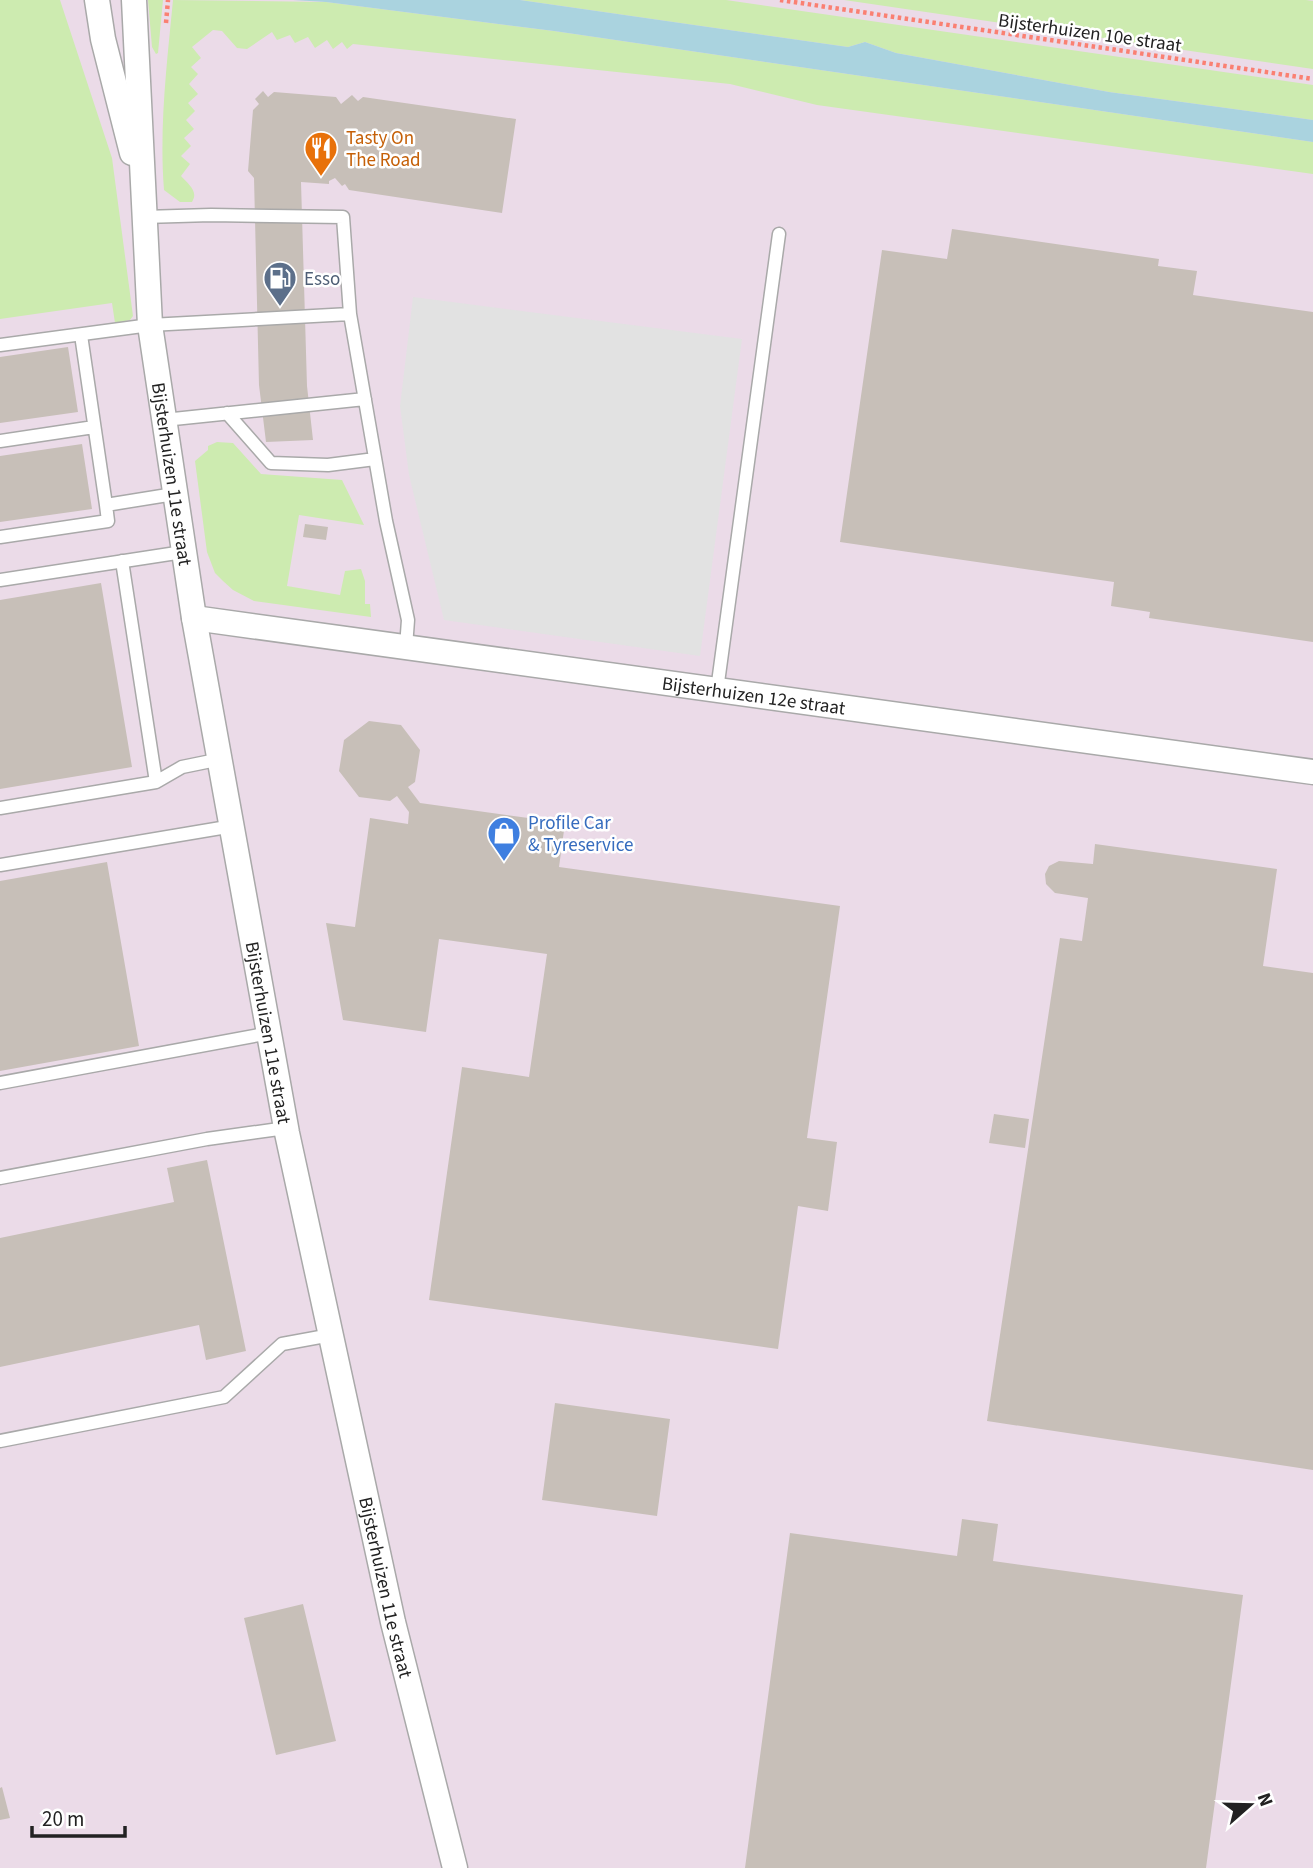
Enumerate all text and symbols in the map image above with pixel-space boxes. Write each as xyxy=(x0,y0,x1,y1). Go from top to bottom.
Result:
street label: Bijsterhuizen 10e straat xyxy=(996,7,1184,60)
place label: Tasty On The Road xyxy=(346,125,421,174)
restaurant icon: Tasty On The Road xyxy=(302,129,340,178)
fuel station icon: Esso xyxy=(261,259,299,308)
place label: Esso xyxy=(304,266,340,293)
street label: Bijsterhuizen 11e straat xyxy=(144,381,198,568)
street label: Bijsterhuizen 12e straat xyxy=(660,671,848,723)
place label: Profile Car & Tyreservice xyxy=(528,810,633,859)
shop icon: Profile Car & Tyreservice xyxy=(485,814,523,863)
street label: Bijsterhuizen 11e straat xyxy=(238,939,297,1127)
street label: Bijsterhuizen 11e straat xyxy=(351,1495,419,1682)
north arrow xyxy=(1215,1770,1285,1840)
text: N xyxy=(1250,1789,1279,1810)
scale bar xyxy=(32,1794,124,1838)
text: 20 m xyxy=(42,1804,84,1834)

